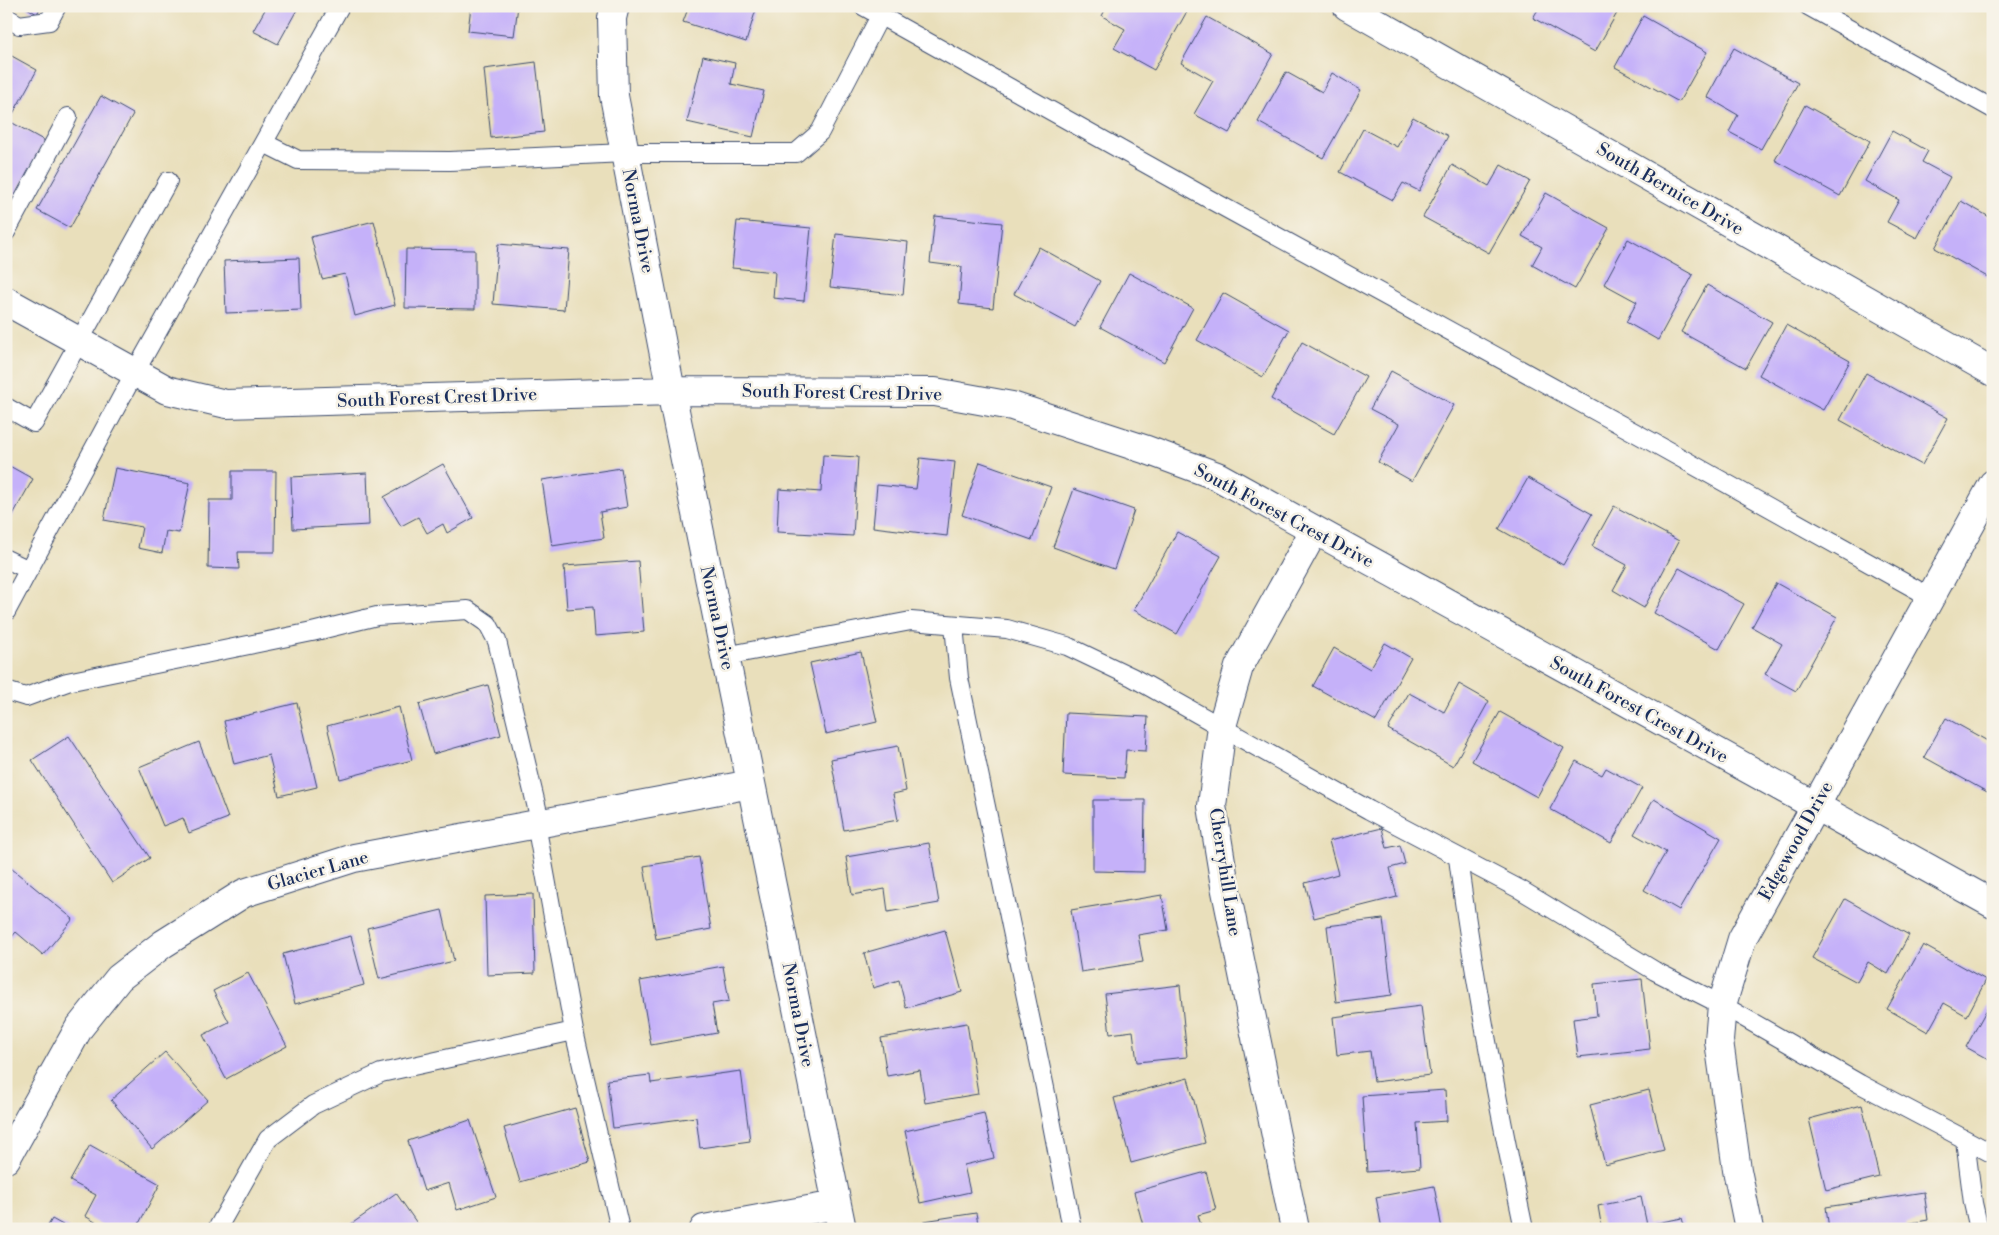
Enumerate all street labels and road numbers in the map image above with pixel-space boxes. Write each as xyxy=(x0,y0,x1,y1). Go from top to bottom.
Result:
street label: South Bernice Drive xyxy=(1592,138,1748,240)
street label: Norma Drive xyxy=(617,167,659,275)
street label: South Forest Crest Drive xyxy=(742,380,942,406)
street label: South Forest Crest Drive xyxy=(337,383,537,413)
street label: South Forest Crest Drive xyxy=(1190,459,1378,573)
street label: Norma Drive xyxy=(695,564,739,672)
street label: South Forest Crest Drive xyxy=(1546,651,1732,769)
street label: Edgewood Drive xyxy=(1754,777,1838,905)
street label: Cherryhill Lane xyxy=(1204,806,1246,938)
street label: Glacier Lane xyxy=(265,846,371,896)
street label: Norma Drive xyxy=(777,961,819,1069)

